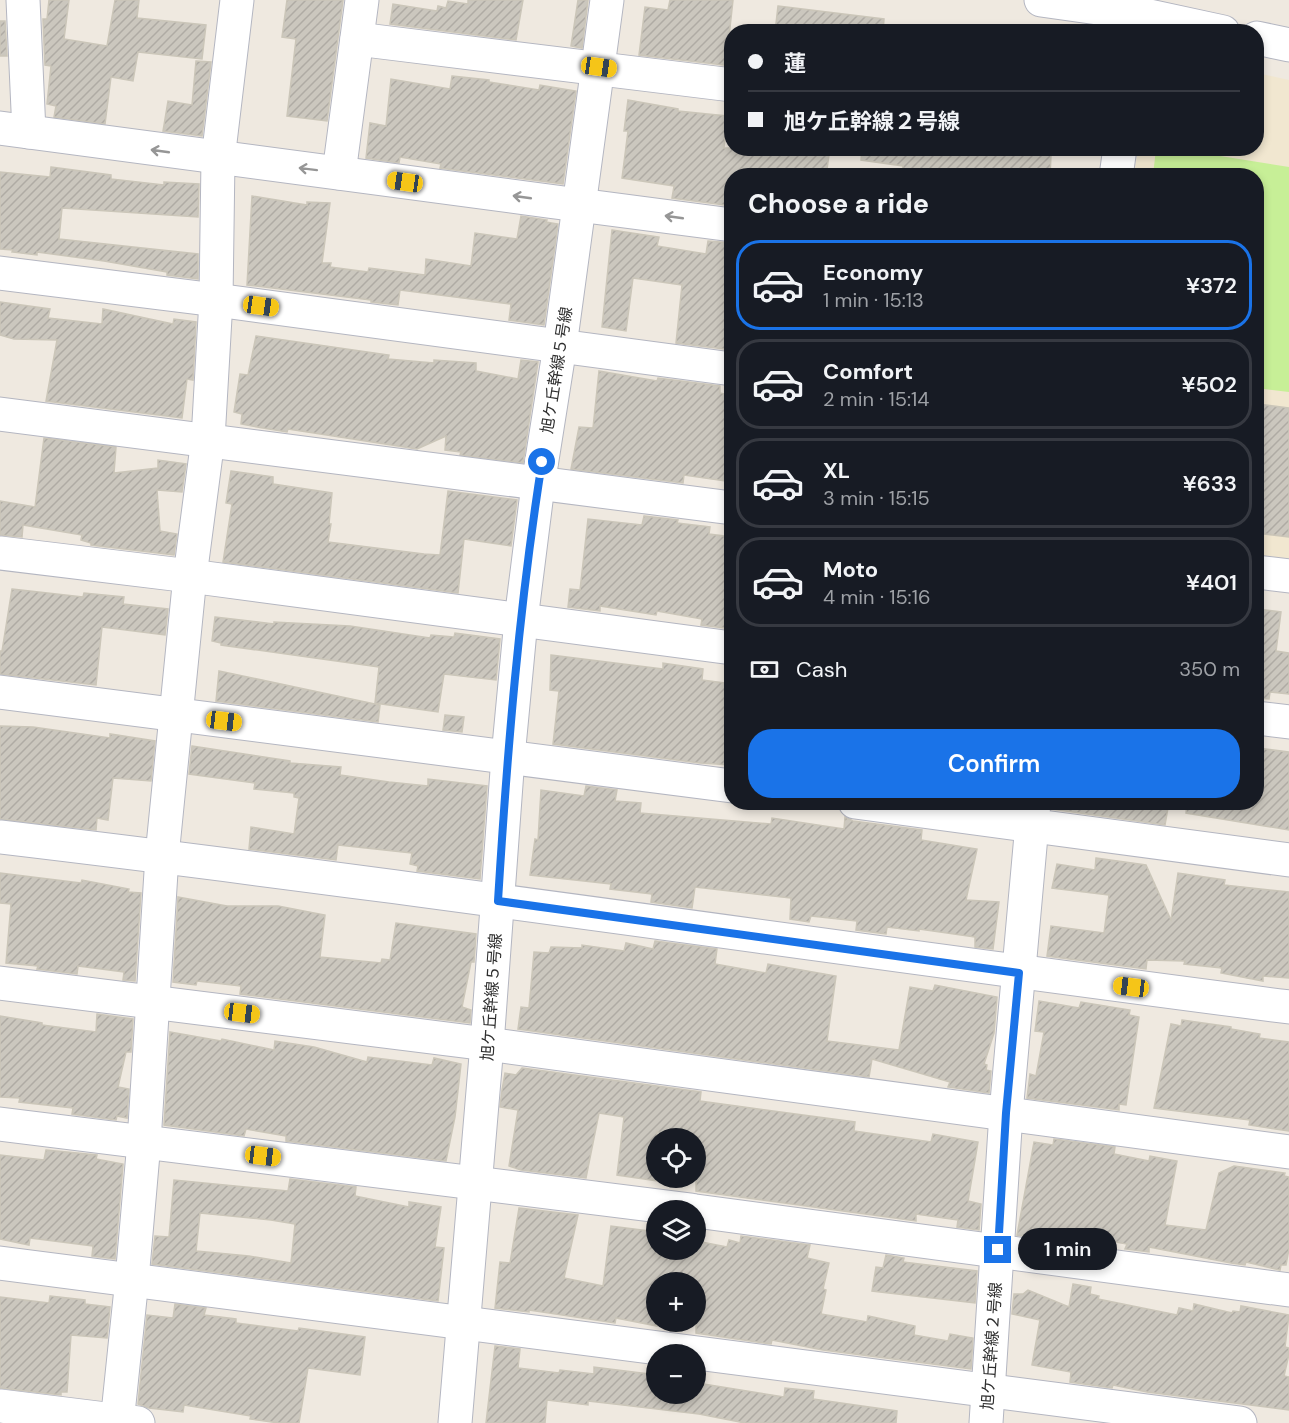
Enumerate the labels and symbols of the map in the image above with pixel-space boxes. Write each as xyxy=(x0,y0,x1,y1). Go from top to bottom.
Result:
car xyxy=(580,56,618,78)
one-way arrow xyxy=(151,145,171,156)
one-way arrow xyxy=(298,163,318,174)
car xyxy=(386,171,424,193)
one-way arrow xyxy=(512,192,532,203)
one-way arrow xyxy=(665,212,684,223)
car xyxy=(242,295,280,317)
street label: 旭ケ丘幹線５号線 xyxy=(536,305,577,435)
route start xyxy=(528,448,555,475)
car xyxy=(205,710,243,732)
street label: 旭ケ丘幹線５号線 xyxy=(477,932,506,1062)
car xyxy=(1112,976,1150,998)
car xyxy=(223,1002,261,1024)
car xyxy=(244,1145,282,1167)
callout: 1 min xyxy=(1019,1229,1118,1271)
route end xyxy=(984,1236,1011,1263)
street label: 旭ケ丘幹線２号線 xyxy=(977,1281,1006,1411)

